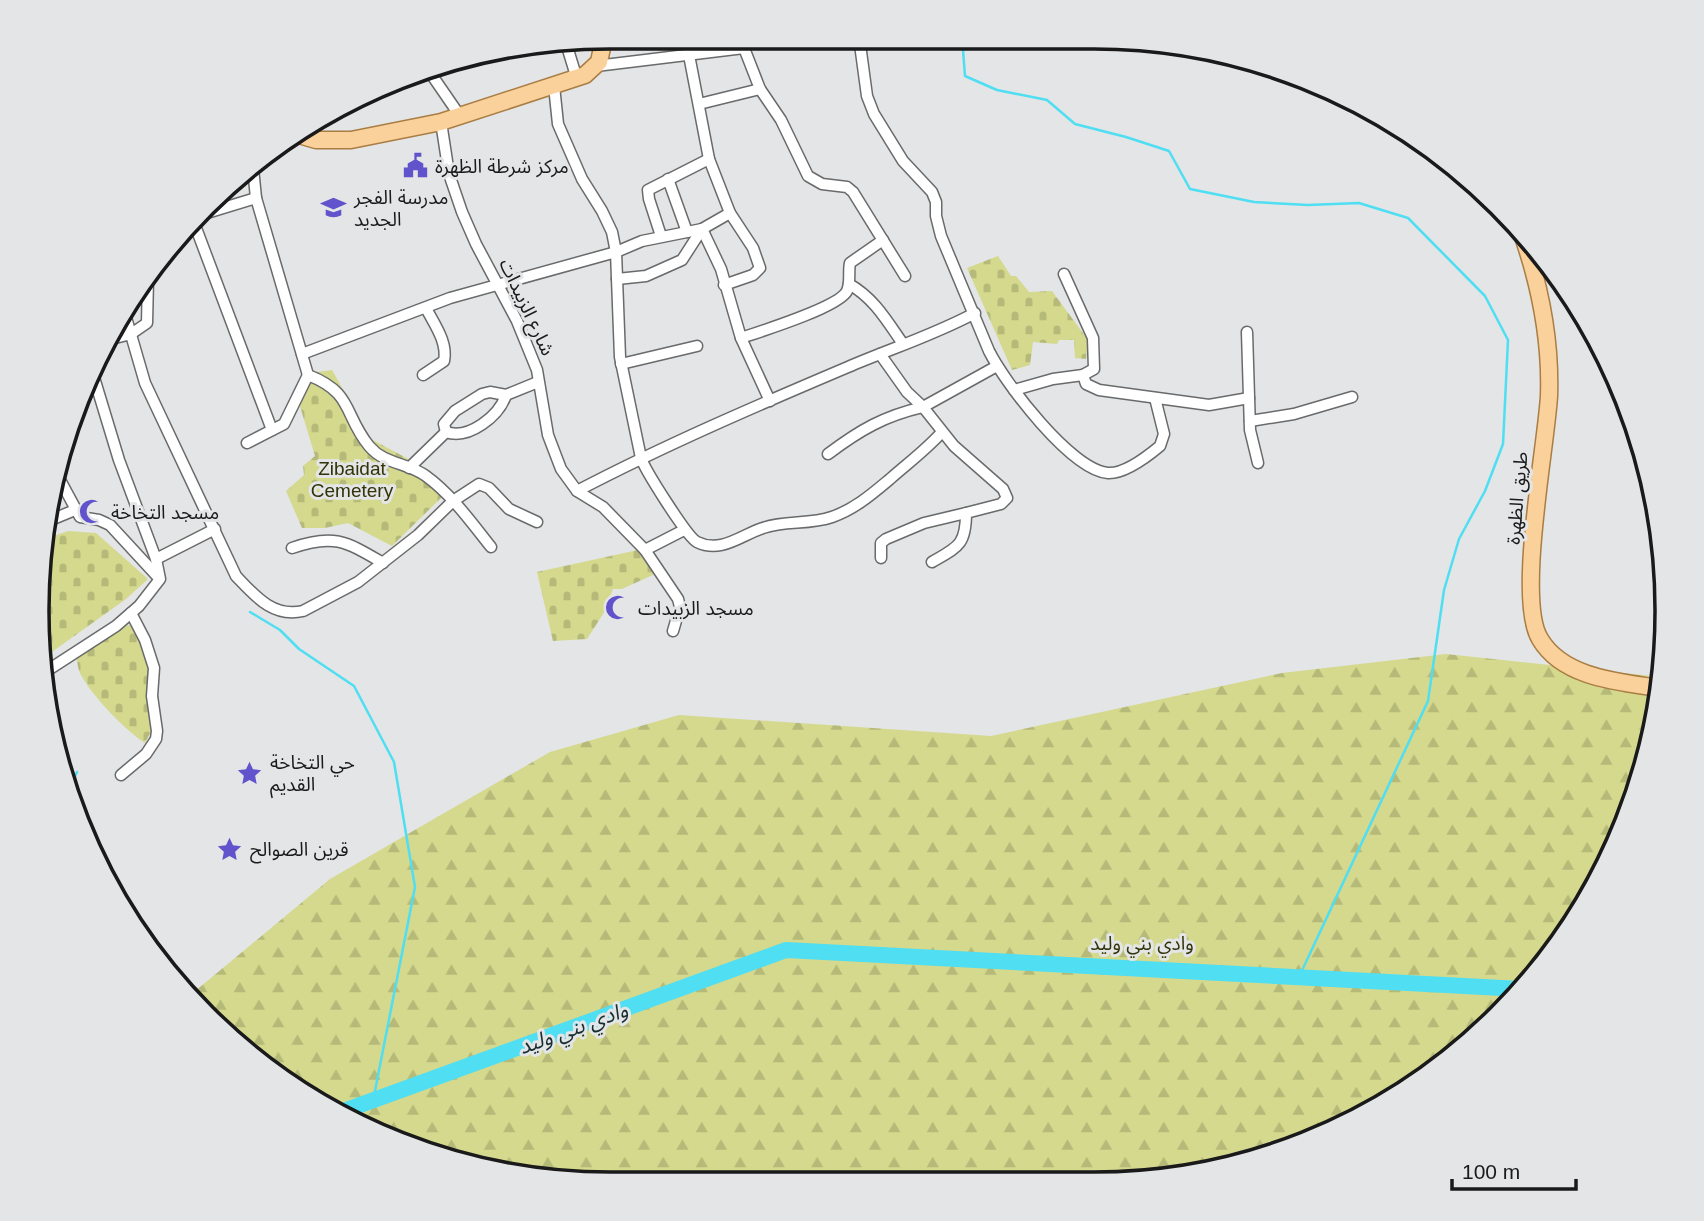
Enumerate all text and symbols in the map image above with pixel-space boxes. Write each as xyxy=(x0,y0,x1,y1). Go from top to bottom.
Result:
public building icon: مركز شرطة الظهرة xyxy=(401,152,429,180)
place label: مركز شرطة الظهرة xyxy=(435,156,569,178)
place label: مدرسة الفجر الجديد xyxy=(353,187,448,230)
school or university icon: مدرسة الفجر الجديد xyxy=(320,194,348,222)
street label: شارع الزبيدات xyxy=(493,255,559,360)
street label: طريق الظهرة xyxy=(1502,451,1533,545)
park label: Zibaidat Cemetery xyxy=(311,458,394,501)
mosque icon: مسجد التخاخة xyxy=(77,498,105,526)
place label: مسجد التخاخة xyxy=(111,502,219,523)
mosque icon: مسجد الزبيدات xyxy=(604,594,632,622)
place label: مسجد الزبيدات xyxy=(638,598,754,620)
place label: حي التخاخة القديم xyxy=(270,752,355,799)
place icon: حي التخاخة القديم xyxy=(236,759,264,787)
place icon: قرين الصوالح xyxy=(216,835,244,863)
place label: قرين الصوالح xyxy=(250,839,349,864)
park label: وادي بني وليد xyxy=(1090,933,1194,958)
water label: وادي بني وليد xyxy=(515,998,632,1063)
scale bar xyxy=(1452,1148,1576,1192)
text: 100 m xyxy=(1462,1160,1520,1183)

